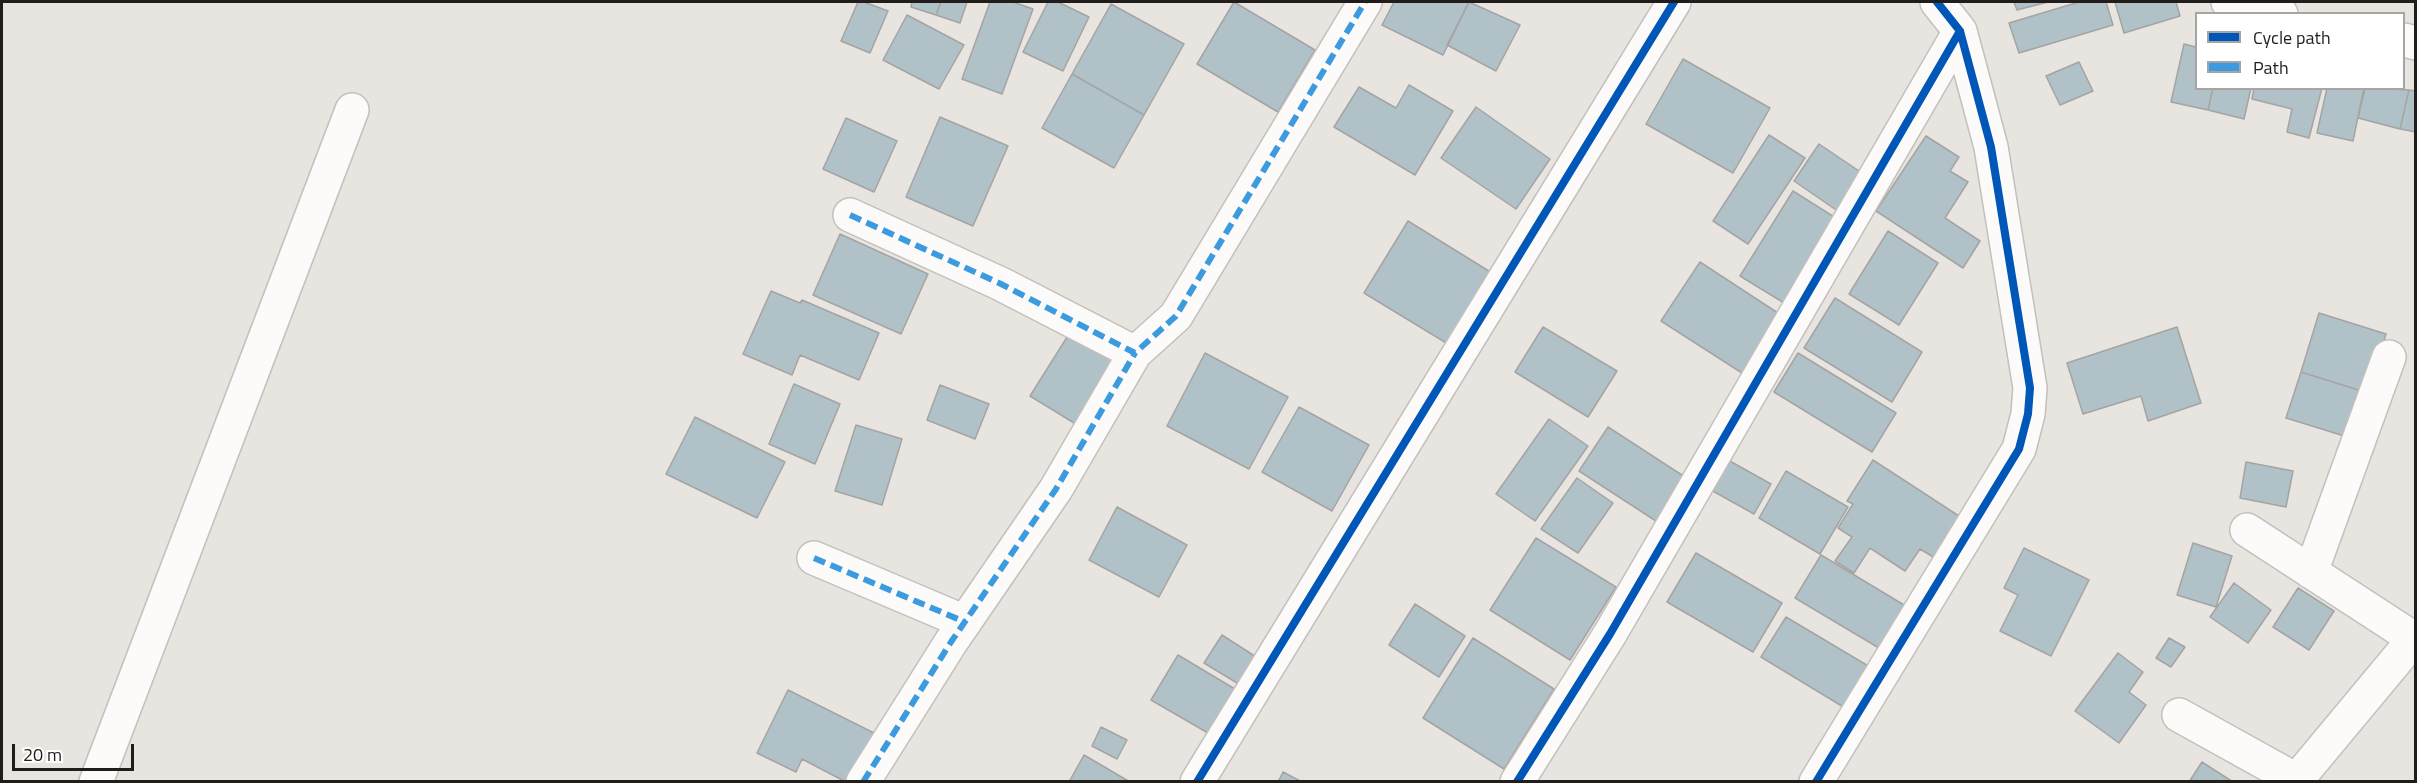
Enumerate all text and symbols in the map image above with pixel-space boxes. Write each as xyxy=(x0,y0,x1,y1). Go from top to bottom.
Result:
legend xyxy=(2195,12,2405,90)
text: Cycle path xyxy=(2253,24,2331,51)
text: Path xyxy=(2253,54,2289,81)
scale bar xyxy=(15,732,136,770)
text: 20 m xyxy=(23,741,62,768)

